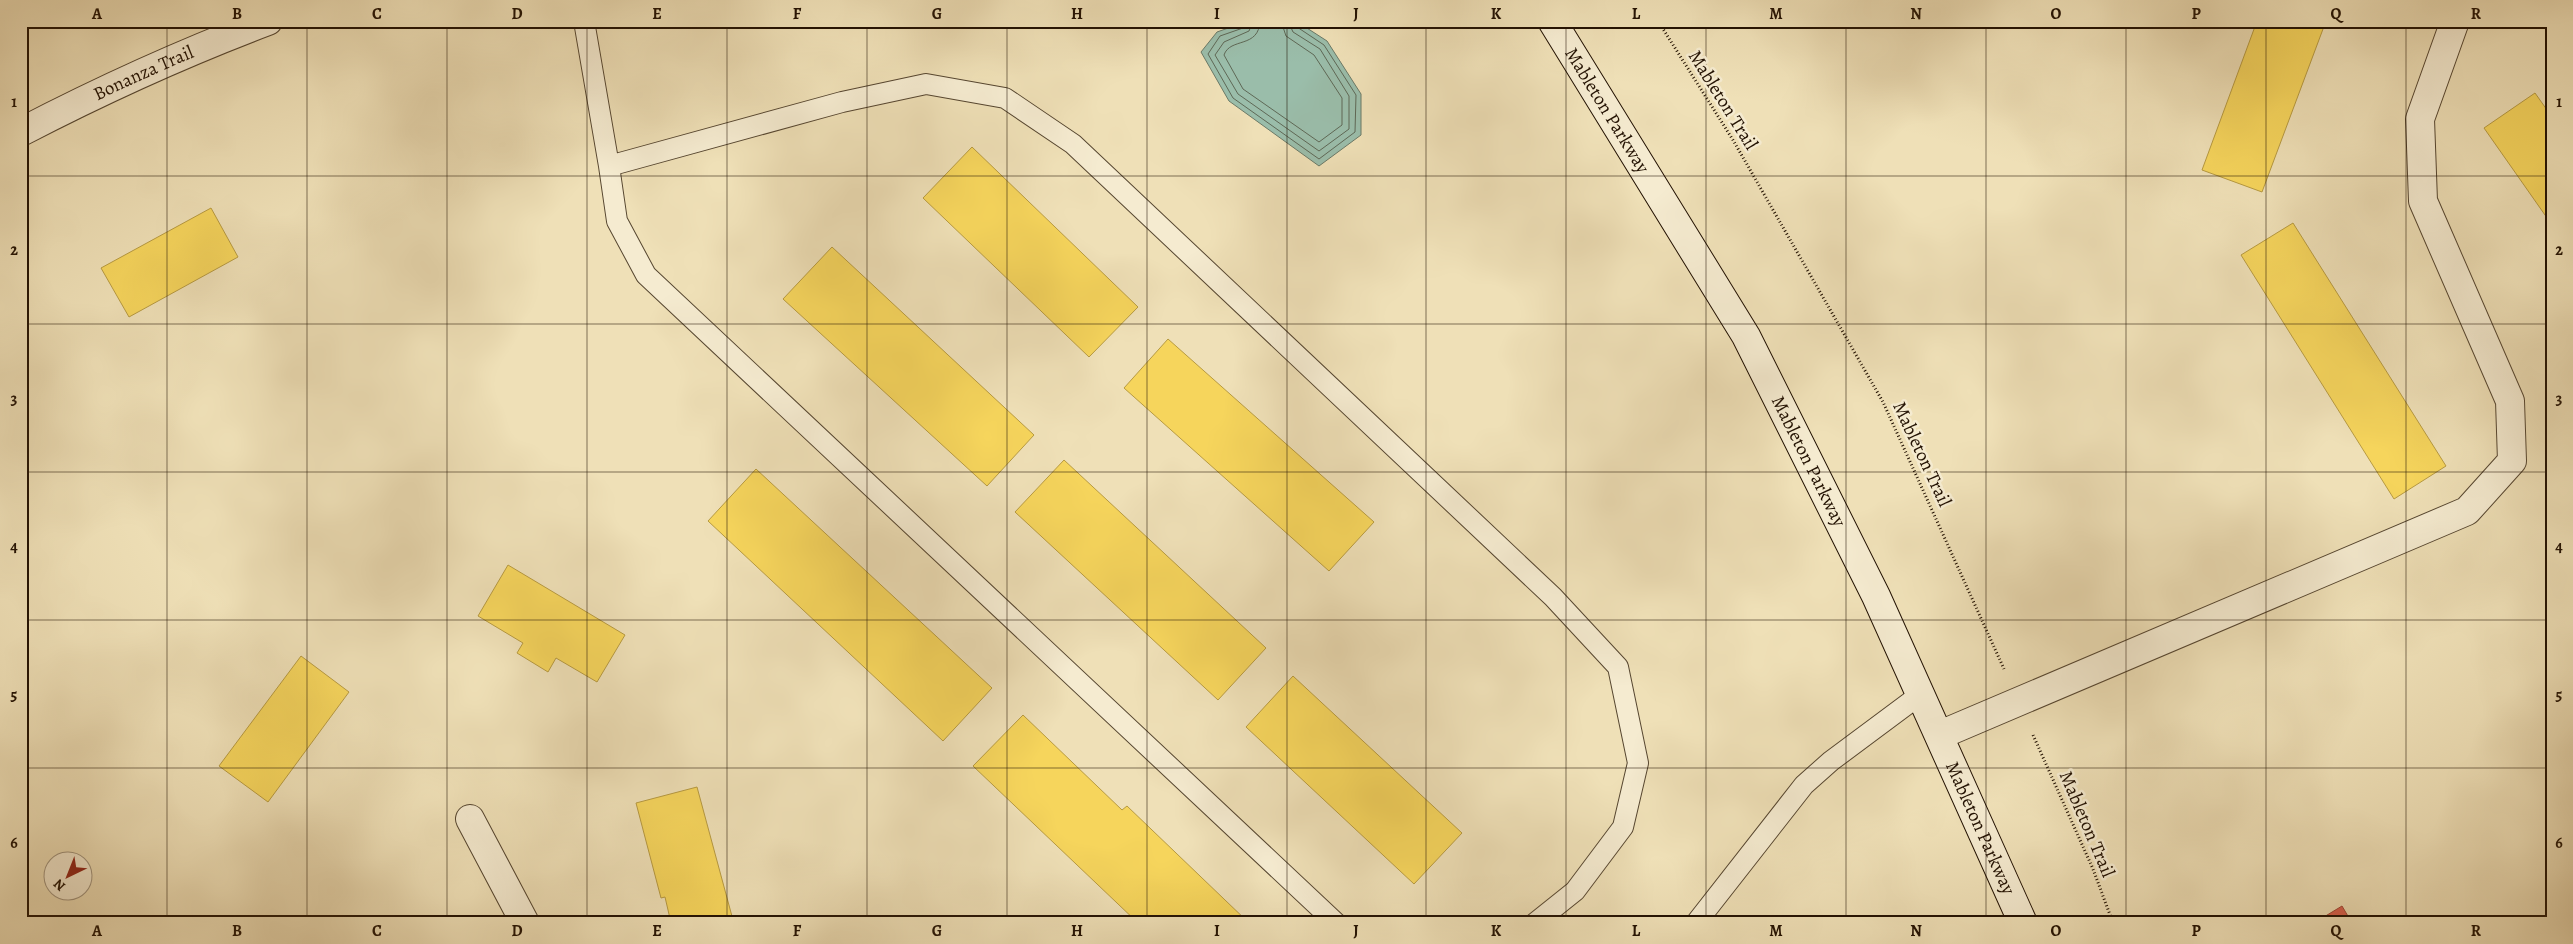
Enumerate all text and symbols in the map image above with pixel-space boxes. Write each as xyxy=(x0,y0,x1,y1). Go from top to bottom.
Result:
text: A xyxy=(91,3,103,25)
text: B xyxy=(232,3,242,25)
text: C xyxy=(372,3,382,25)
text: D xyxy=(511,3,523,25)
text: E xyxy=(652,3,662,25)
text: F xyxy=(793,3,802,25)
text: G xyxy=(932,3,942,25)
text: H xyxy=(1071,3,1083,25)
text: I xyxy=(1214,3,1220,25)
text: J xyxy=(1353,3,1359,25)
text: K xyxy=(1491,3,1502,25)
text: L xyxy=(1632,3,1641,25)
text: M xyxy=(1769,3,1783,25)
text: N xyxy=(1910,3,1922,25)
text: O xyxy=(2051,3,2062,25)
text: P xyxy=(2191,3,2201,25)
text: Q xyxy=(2331,3,2345,25)
text: R xyxy=(2471,3,2482,25)
street label: Bonanza Trail xyxy=(89,39,198,107)
street label: Mableton Parkway xyxy=(1558,43,1656,179)
street label: Mableton Trail xyxy=(1682,45,1764,155)
text: 1 xyxy=(11,91,17,113)
text: 1 xyxy=(2556,91,2562,113)
text: 2 xyxy=(10,239,18,261)
text: 2 xyxy=(2555,239,2563,261)
text: 3 xyxy=(11,388,18,410)
text: 3 xyxy=(2556,388,2563,410)
street label: Mableton Parkway xyxy=(1765,391,1853,532)
street label: Mableton Trail xyxy=(1886,397,1958,511)
text: 4 xyxy=(10,536,18,558)
text: 4 xyxy=(2555,536,2563,558)
text: 5 xyxy=(11,684,18,706)
text: 5 xyxy=(2556,684,2563,706)
street label: Mableton Parkway xyxy=(1939,757,2022,899)
street label: Mableton Trail xyxy=(2053,767,2121,882)
text: 6 xyxy=(10,832,18,854)
text: 6 xyxy=(2555,832,2563,854)
north arrow xyxy=(42,852,92,902)
text: N xyxy=(49,875,70,896)
text: A xyxy=(91,920,103,942)
text: B xyxy=(232,920,242,942)
text: C xyxy=(372,920,382,942)
text: D xyxy=(511,920,523,942)
text: E xyxy=(652,920,662,942)
text: F xyxy=(793,920,802,942)
text: G xyxy=(932,920,942,942)
text: H xyxy=(1071,920,1083,942)
text: I xyxy=(1214,920,1220,942)
text: J xyxy=(1353,920,1359,942)
text: K xyxy=(1491,920,1502,942)
text: L xyxy=(1632,920,1641,942)
text: M xyxy=(1769,920,1783,942)
text: N xyxy=(1910,920,1922,942)
text: O xyxy=(2051,920,2062,942)
text: P xyxy=(2191,920,2201,942)
text: Q xyxy=(2331,920,2345,942)
text: R xyxy=(2471,920,2482,942)

